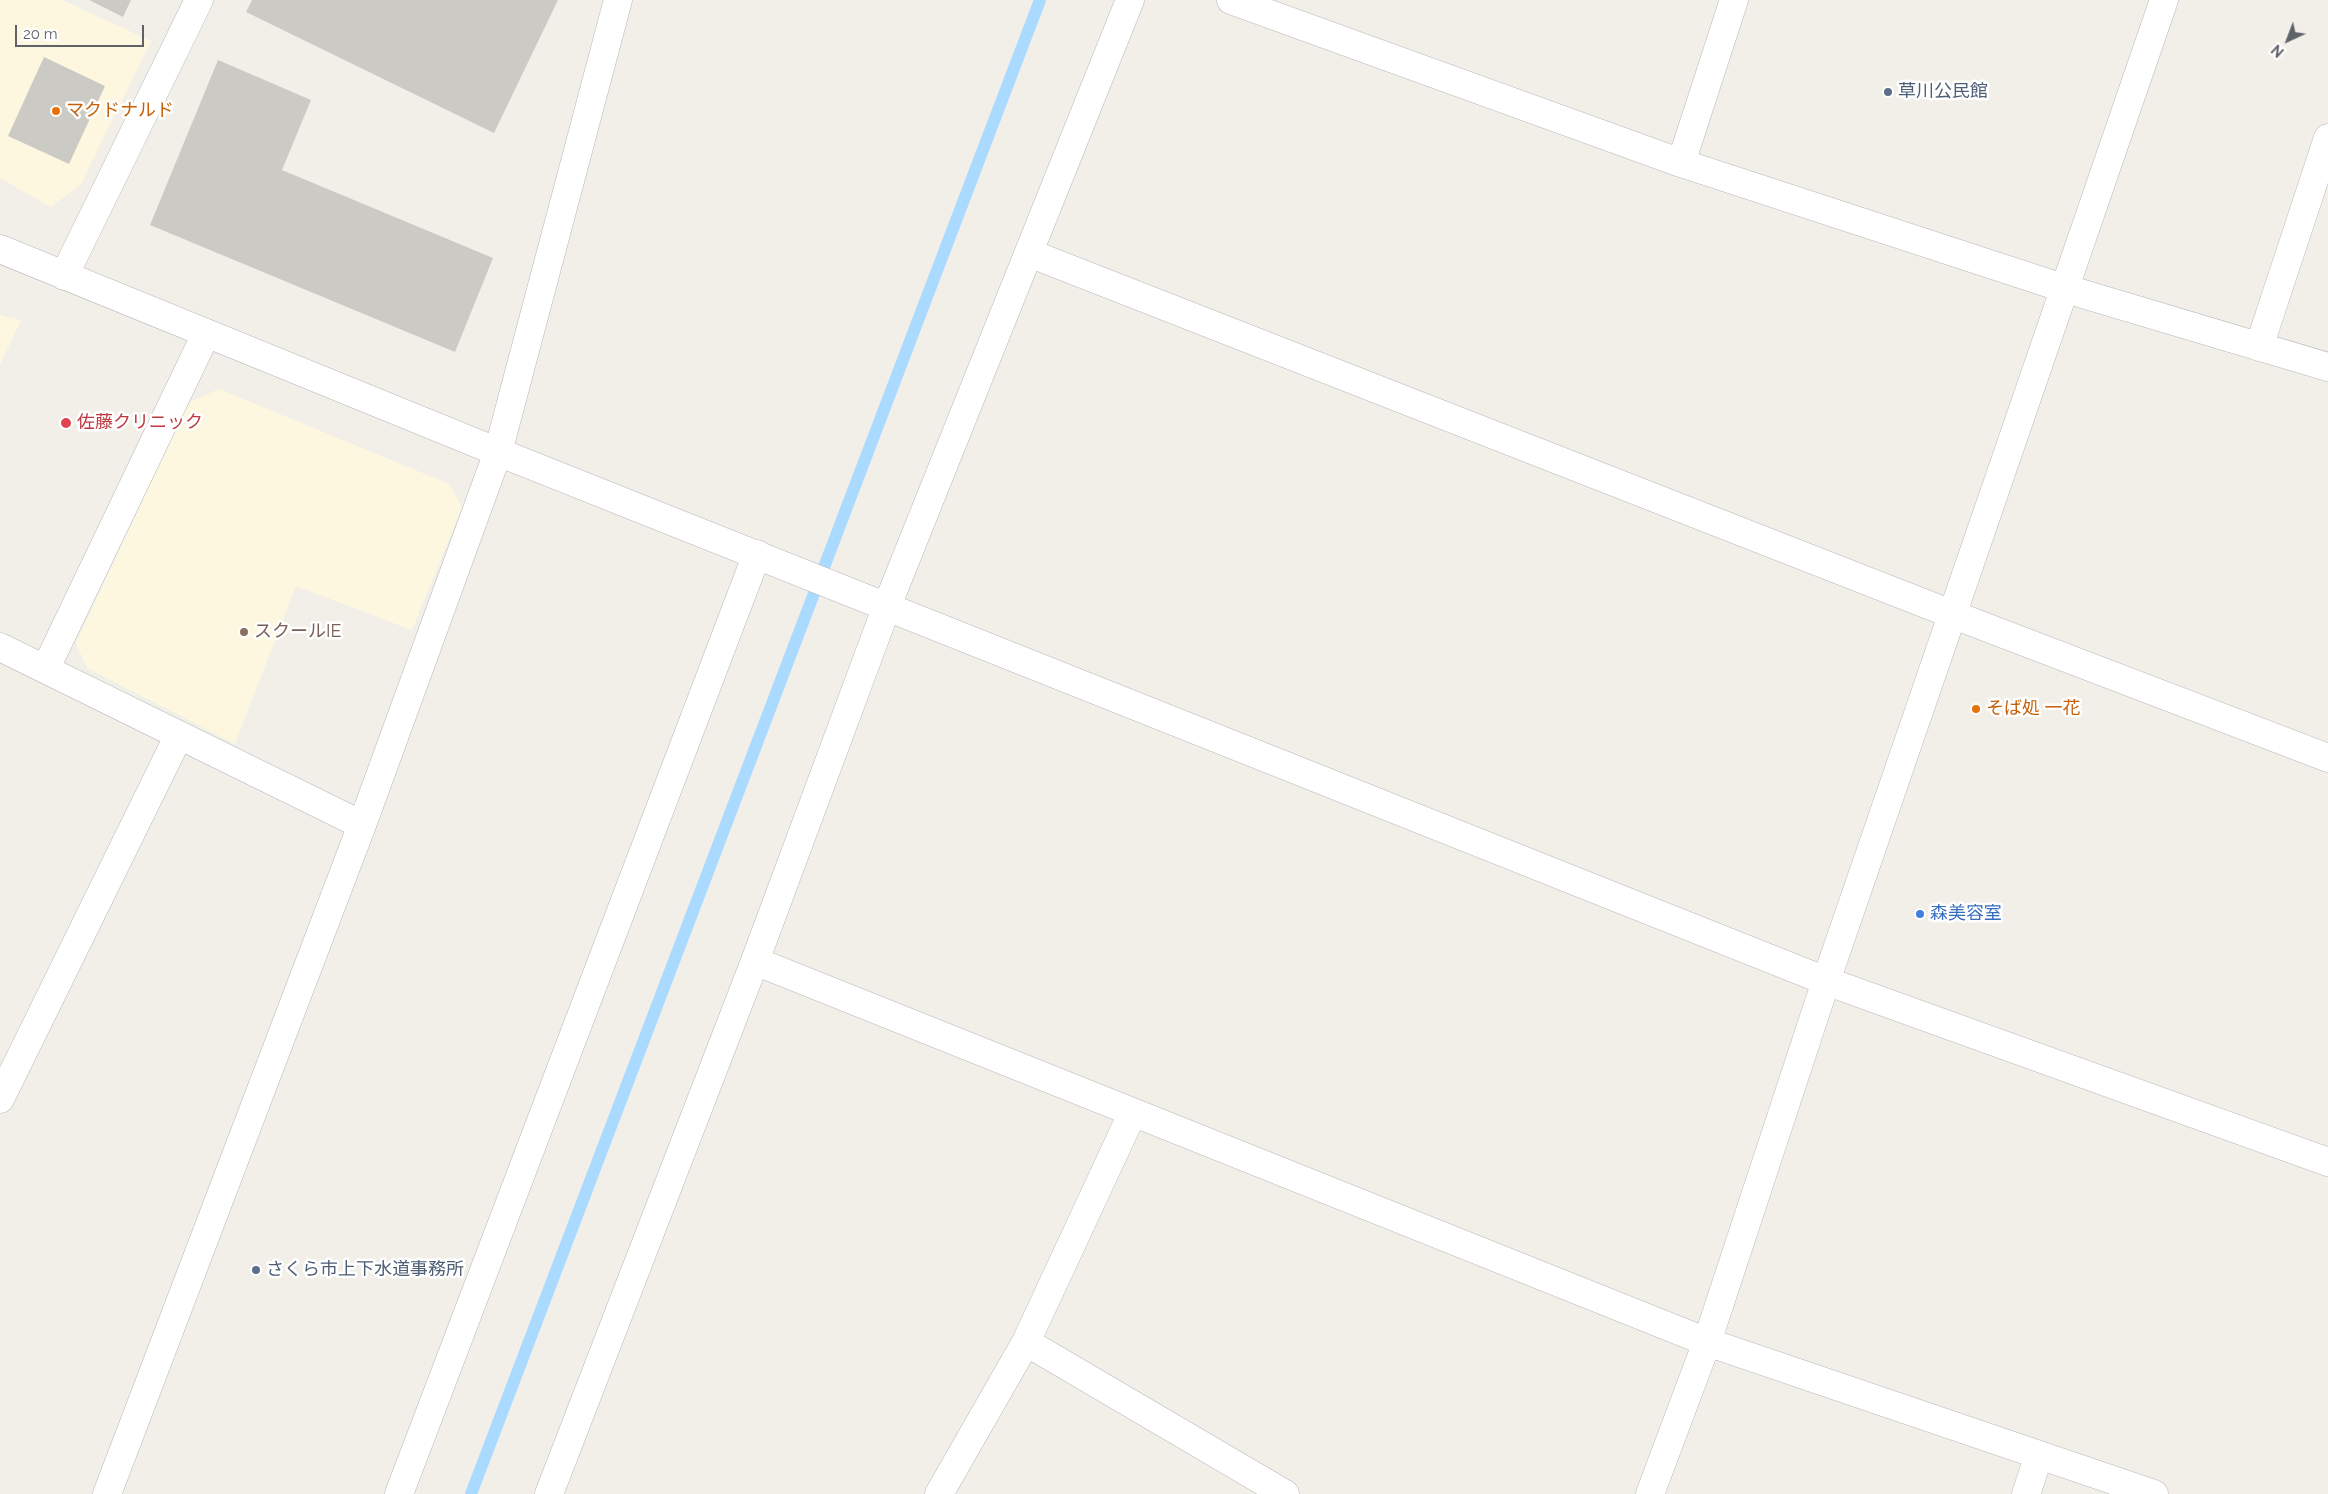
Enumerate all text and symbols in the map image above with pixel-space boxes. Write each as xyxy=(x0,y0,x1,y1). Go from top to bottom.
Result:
scale bar xyxy=(18,15,146,47)
north arrow xyxy=(2263,15,2313,65)
text: 20 m xyxy=(23,25,58,43)
text: N xyxy=(2268,41,2287,60)
place label: 草川公民館 xyxy=(1898,81,1988,103)
marker: 草川公民館 xyxy=(1882,86,1894,98)
place label: マクドナルド xyxy=(66,100,174,122)
marker: マクドナルド xyxy=(50,105,62,117)
place label: 佐藤クリニック xyxy=(77,412,203,434)
marker: 佐藤クリニック xyxy=(59,416,73,430)
place label: スクールIE xyxy=(254,621,341,643)
marker: スクールIE xyxy=(238,626,250,638)
place label: そば処 一花 xyxy=(1986,698,2081,720)
marker: そば処 一花 xyxy=(1970,703,1982,715)
place label: 森美容室 xyxy=(1930,903,2002,925)
marker: 森美容室 xyxy=(1914,908,1926,920)
place label: さくら市上下水道事務所 xyxy=(266,1259,464,1281)
marker: さくら市上下水道事務所 xyxy=(250,1264,262,1276)

